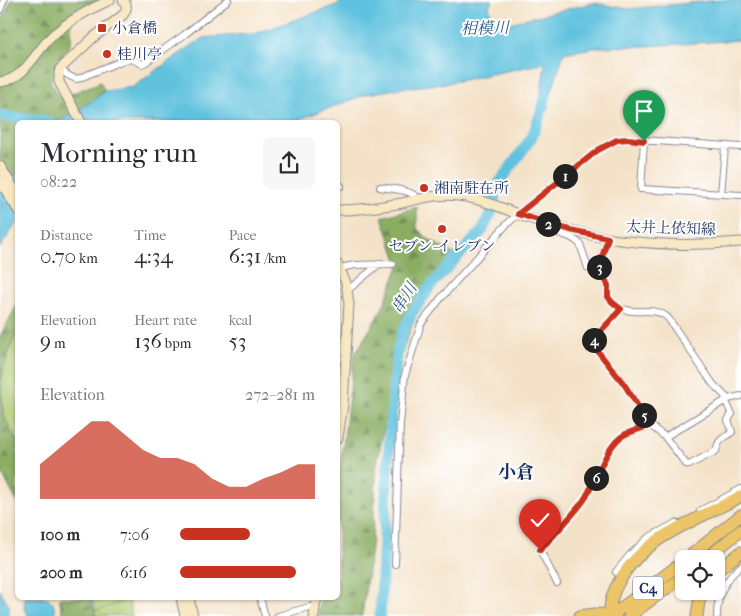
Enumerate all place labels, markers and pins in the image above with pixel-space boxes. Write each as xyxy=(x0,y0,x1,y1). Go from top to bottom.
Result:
place label: 小倉橋 xyxy=(112,19,157,37)
marker: 小倉橋 xyxy=(96,22,108,34)
place label: 桂川亭 xyxy=(117,45,162,63)
marker: 桂川亭 xyxy=(101,48,113,60)
pin xyxy=(623,90,665,141)
pin: 1 xyxy=(552,164,578,188)
place label: 湘南駐在所 xyxy=(434,179,509,197)
marker: 湘南駐在所 xyxy=(418,182,430,194)
pin: 2 xyxy=(536,212,560,236)
marker: セブン-イレブン xyxy=(436,223,448,235)
place label: セブン-イレブン xyxy=(388,237,496,255)
pin: 3 xyxy=(586,254,612,280)
pin: 4 xyxy=(582,328,606,352)
pin: 5 xyxy=(632,402,656,428)
pin: 6 xyxy=(584,466,608,490)
pin xyxy=(519,499,561,550)

